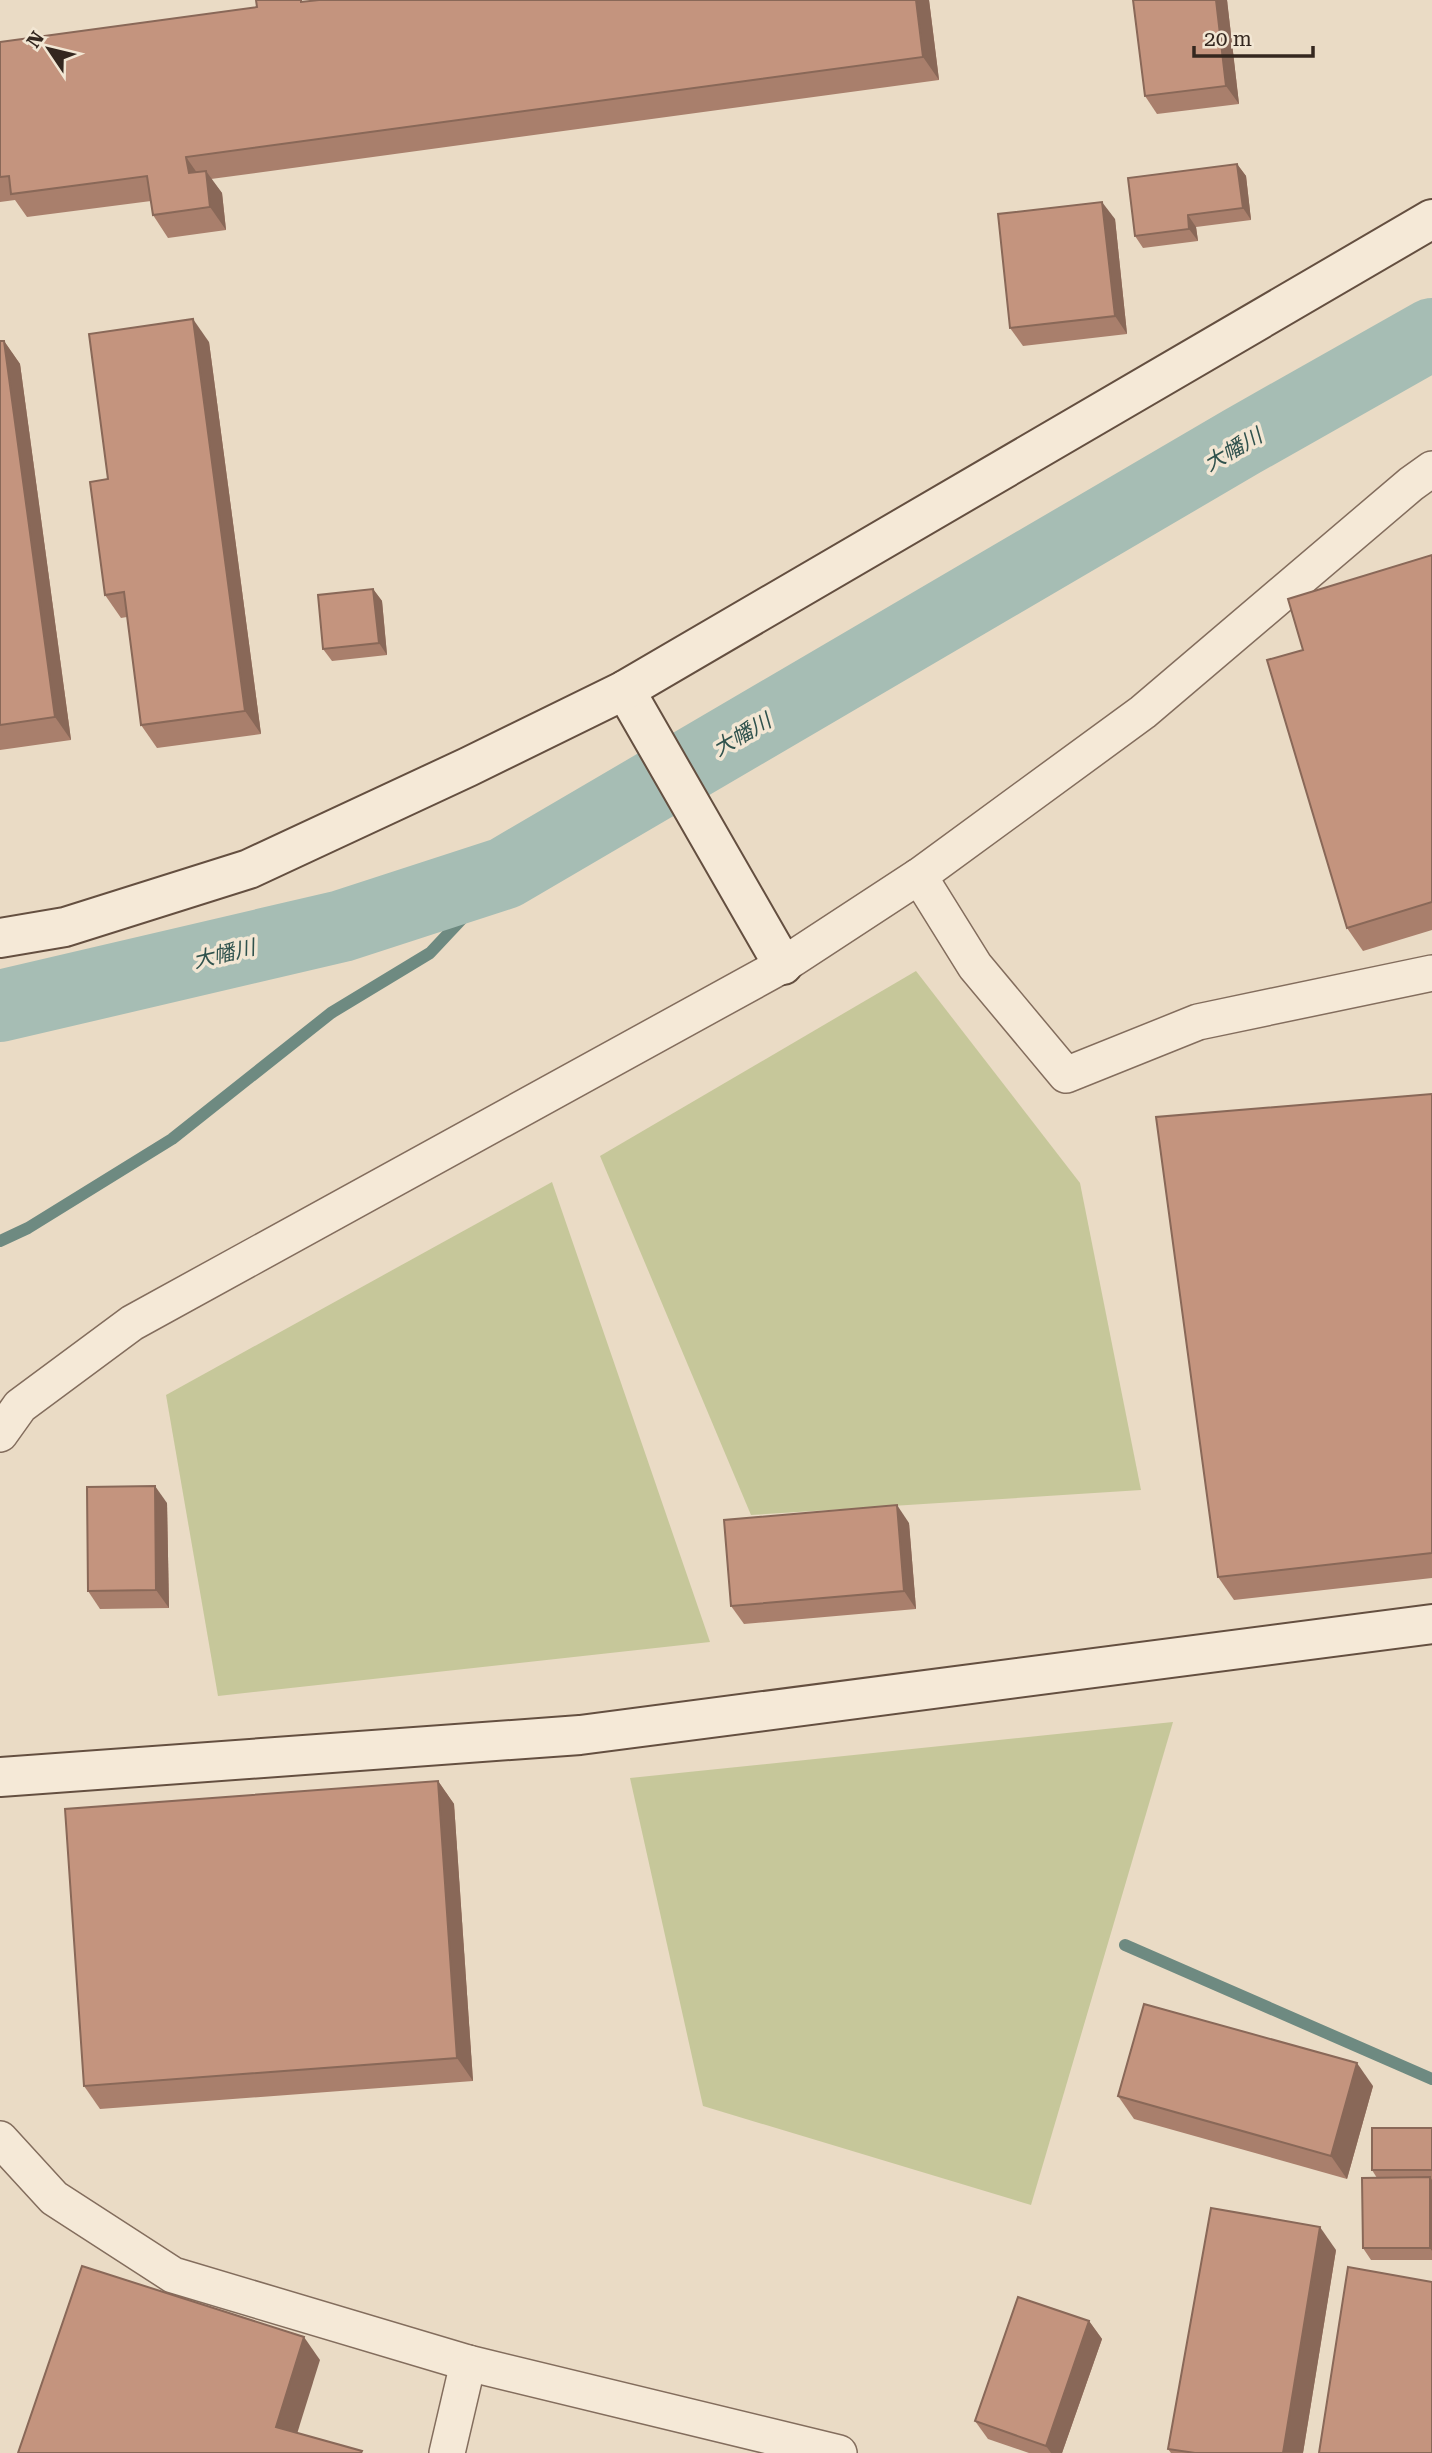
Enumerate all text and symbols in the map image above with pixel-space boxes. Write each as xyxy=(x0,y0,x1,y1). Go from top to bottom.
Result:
north arrow xyxy=(14,14,84,84)
scale bar xyxy=(1194,14,1313,58)
text: N xyxy=(22,27,49,52)
text: 20 m xyxy=(1204,27,1252,51)
water label: 大幡川 xyxy=(1200,423,1268,476)
water label: 大幡川 xyxy=(709,708,777,761)
water label: 大幡川 xyxy=(191,935,259,973)

